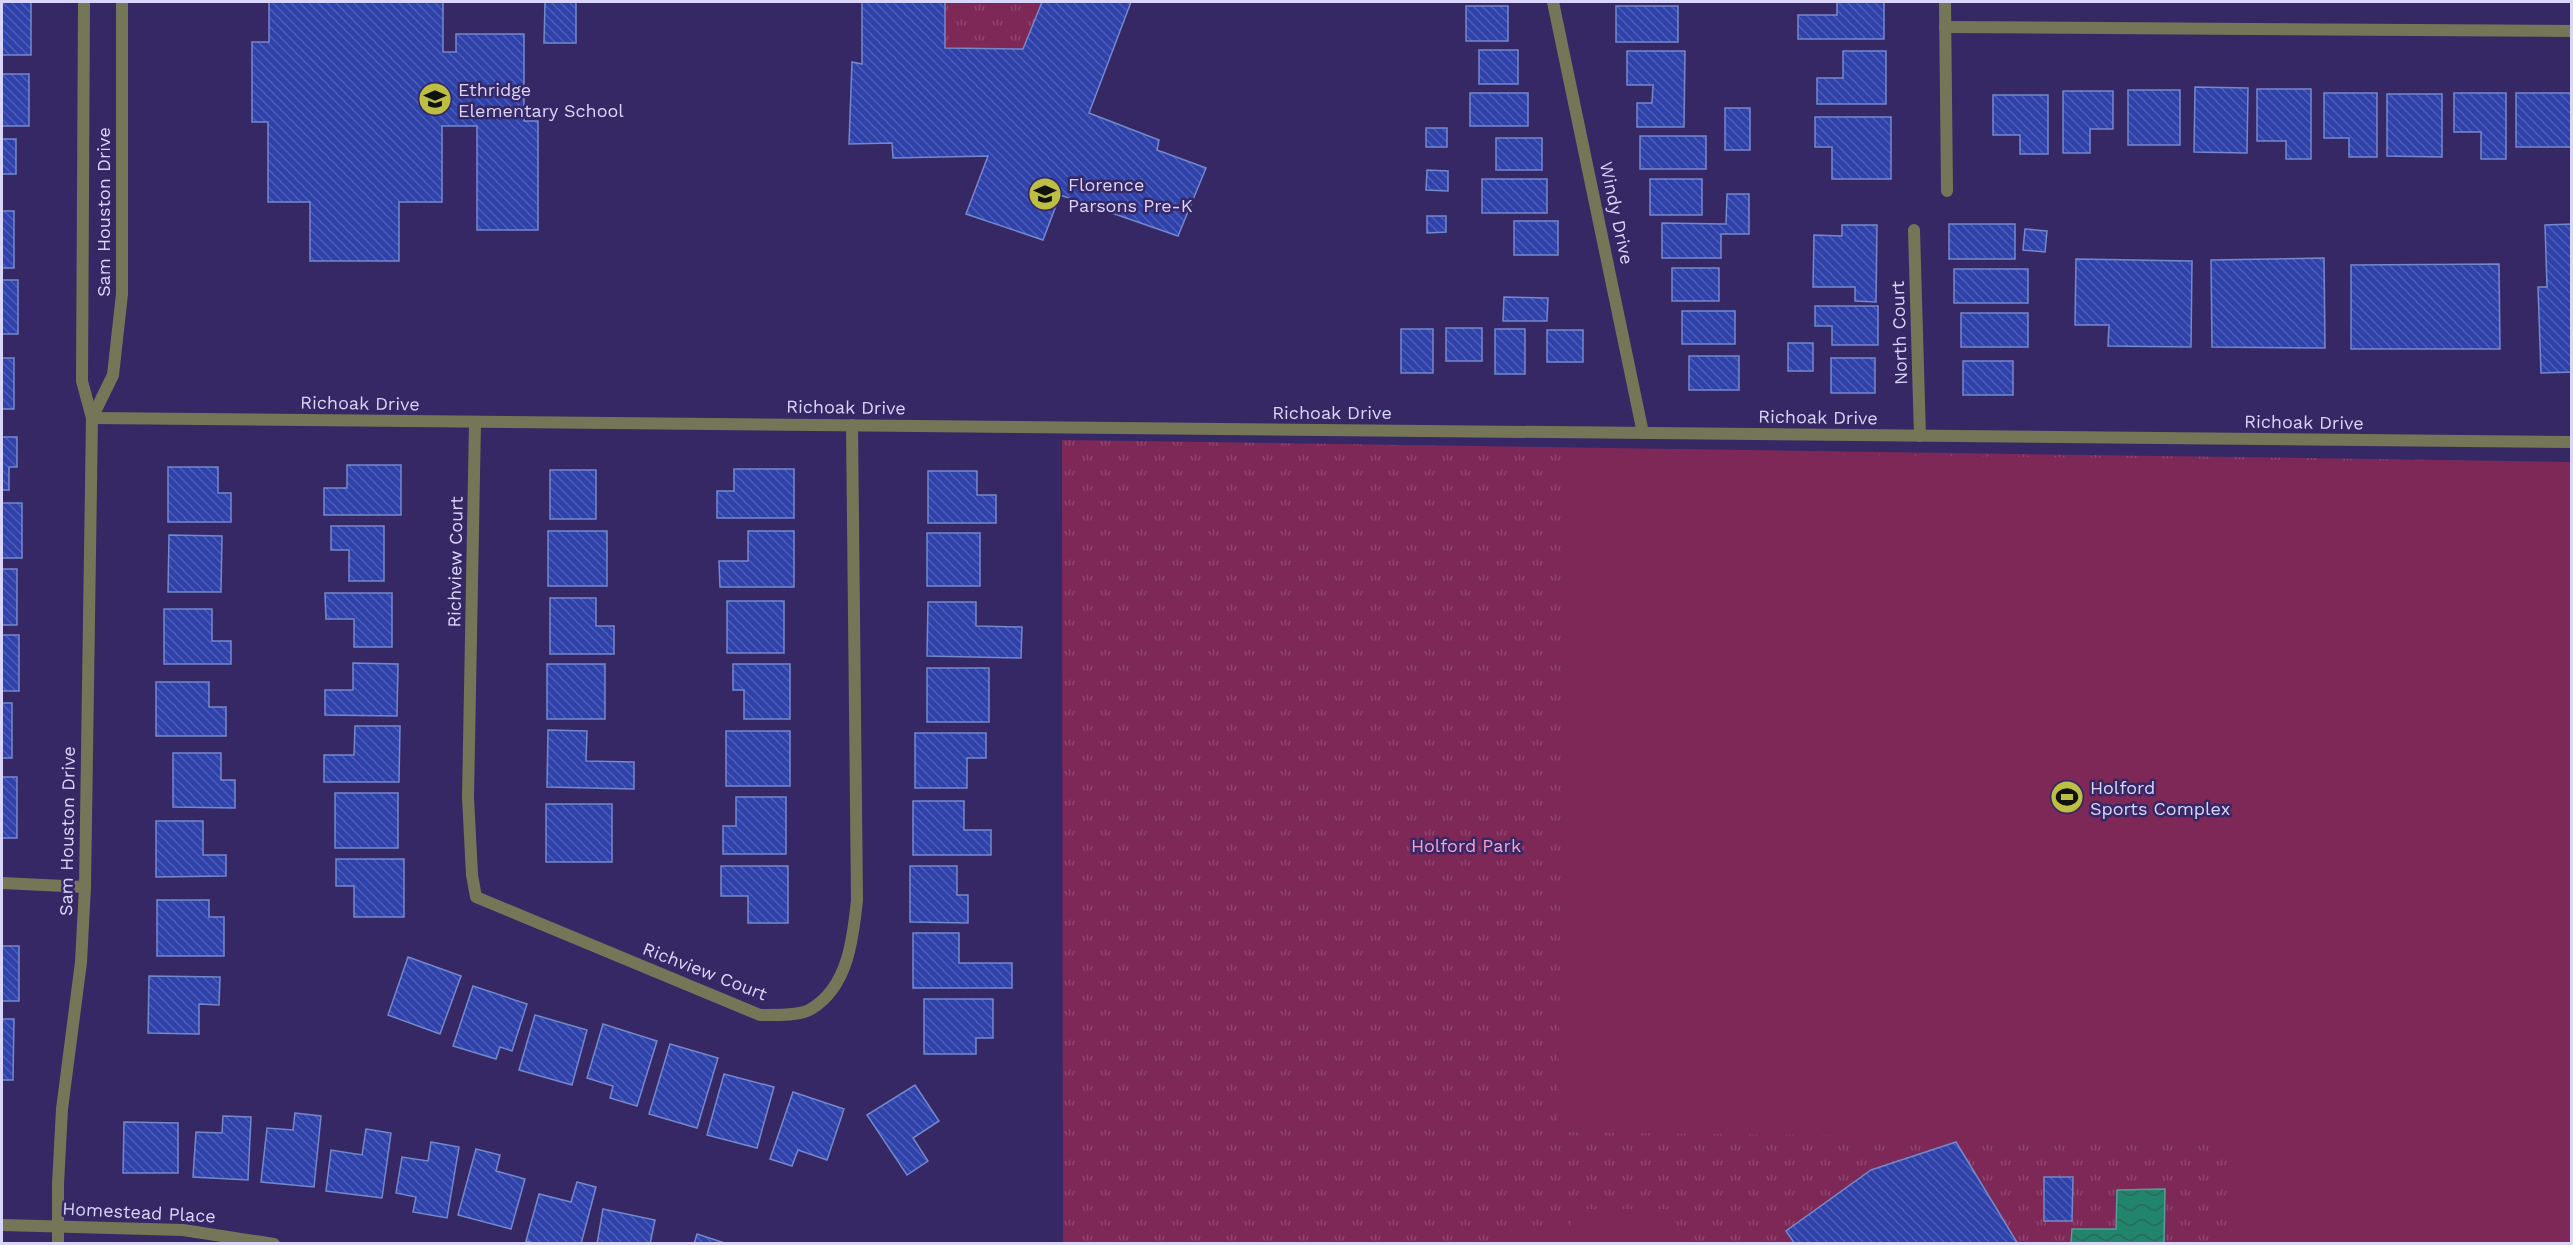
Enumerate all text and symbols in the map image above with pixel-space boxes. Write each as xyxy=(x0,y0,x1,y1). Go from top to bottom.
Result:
place label: Ethridge Elementary School xyxy=(458,79,624,121)
school or university icon: Ethridge Elementary School xyxy=(417,81,453,117)
street label: Sam Houston Drive xyxy=(93,127,114,297)
street label: Windy Drive xyxy=(1596,160,1638,266)
place label: Florence Parsons Pre-K xyxy=(1068,174,1193,216)
school or university icon: Florence Parsons Pre-K xyxy=(1027,176,1063,212)
street label: North Court xyxy=(1887,280,1911,385)
street label: Richoak Drive xyxy=(300,391,420,415)
street label: Richoak Drive xyxy=(786,395,906,419)
street label: Richoak Drive xyxy=(1272,402,1392,423)
street label: Richoak Drive xyxy=(1758,405,1878,429)
street label: Richoak Drive xyxy=(2244,410,2364,434)
street label: Richview Court xyxy=(443,496,467,628)
street label: Sam Houston Drive xyxy=(55,746,79,916)
place label: Holford Sports Complex xyxy=(2090,777,2230,819)
sports icon: Holford Sports Complex xyxy=(2049,779,2085,815)
park label: Holford Park xyxy=(1411,835,1521,856)
street label: Richview Court xyxy=(640,938,771,1005)
street label: Homestead Place xyxy=(62,1197,216,1227)

